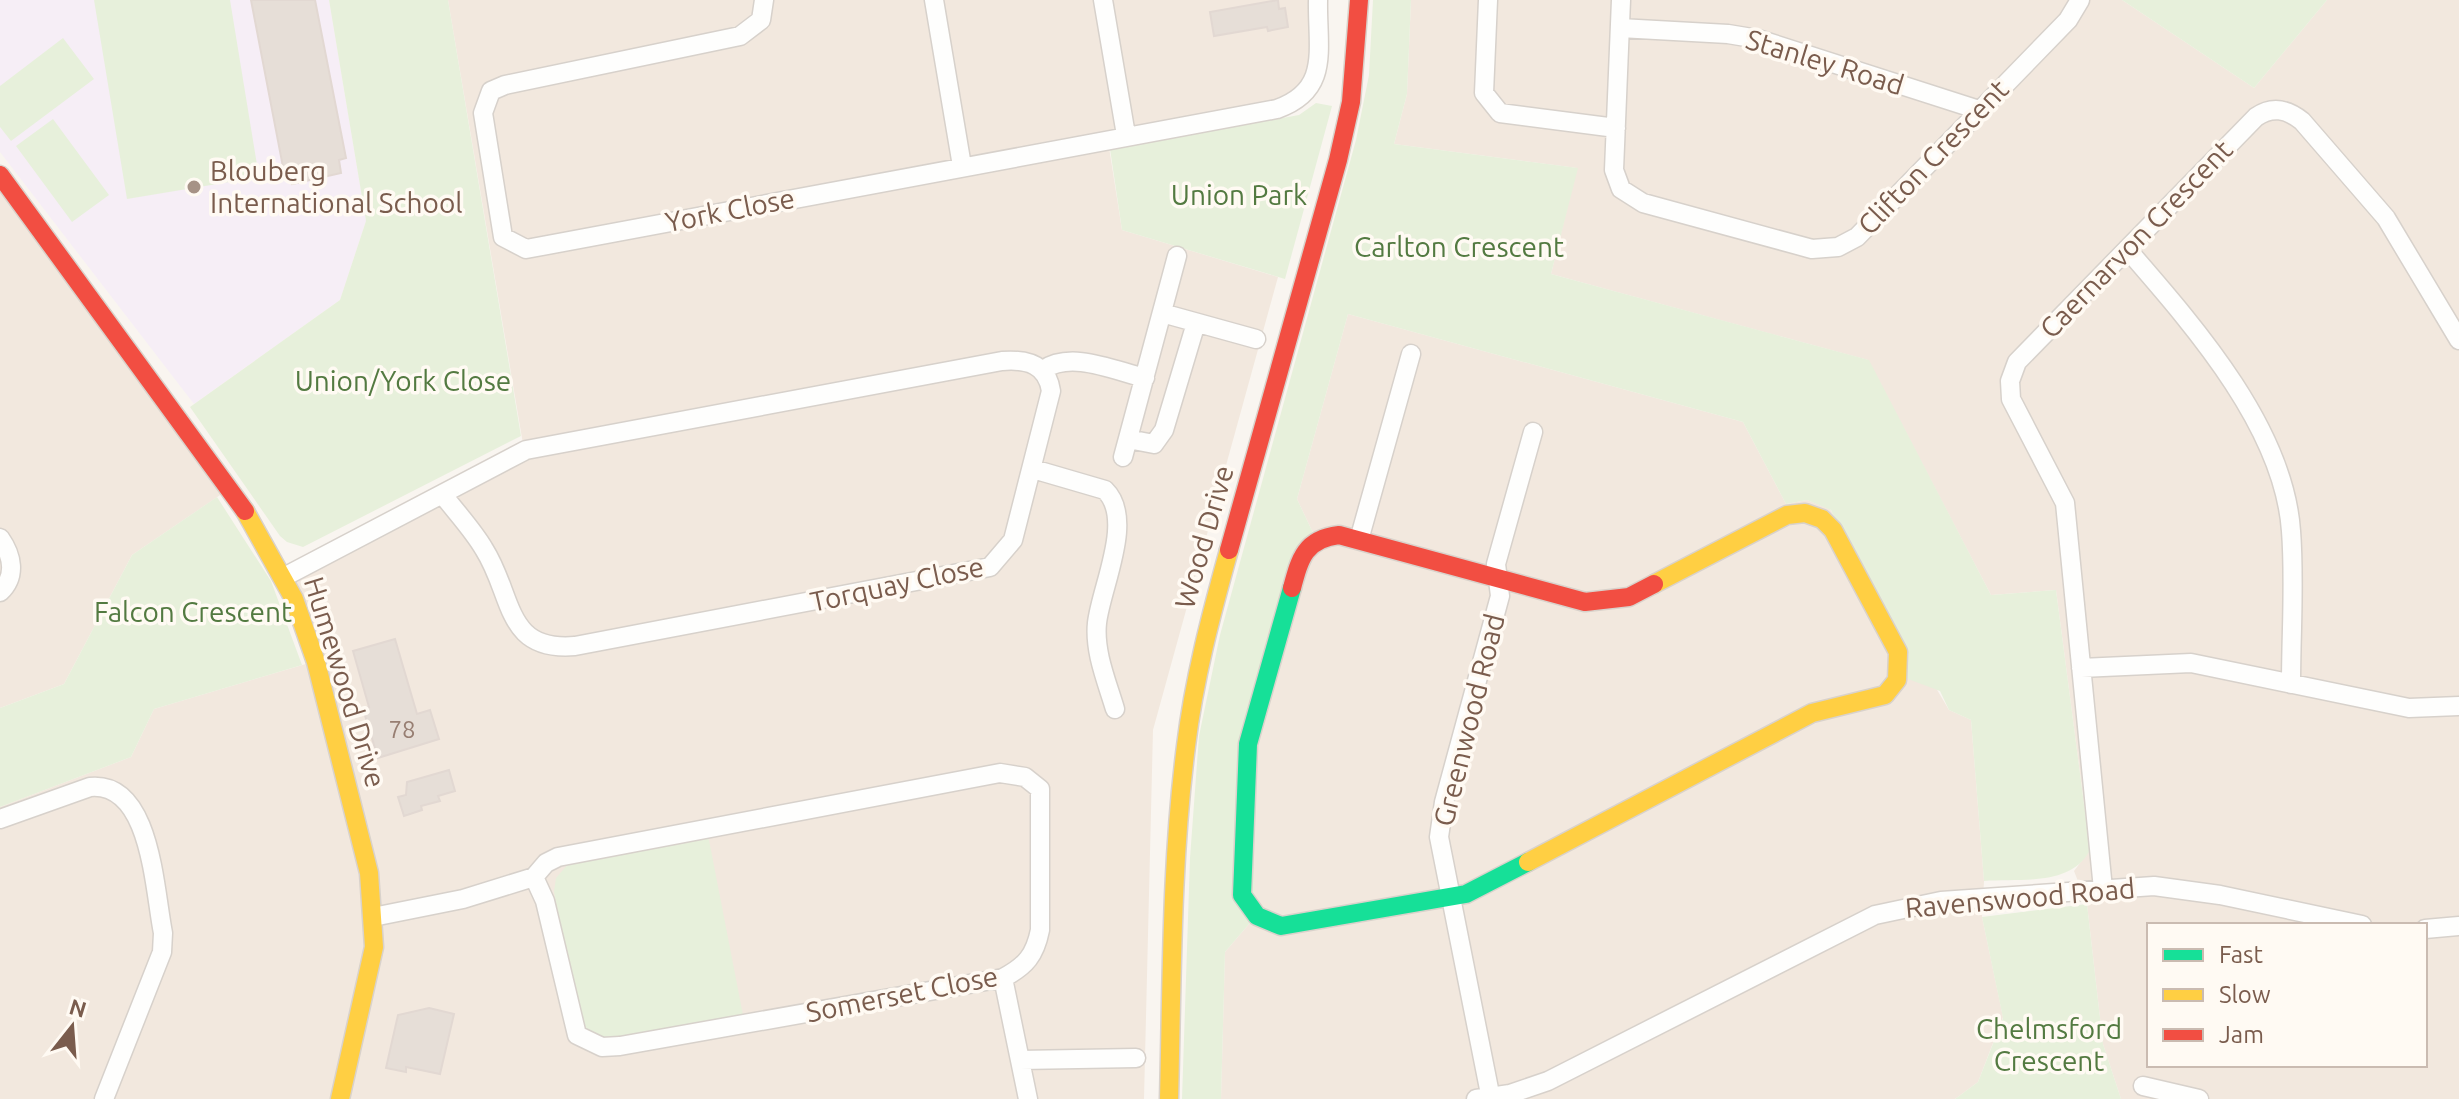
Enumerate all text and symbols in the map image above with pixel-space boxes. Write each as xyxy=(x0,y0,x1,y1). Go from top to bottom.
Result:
street label: Stanley Road xyxy=(1743,23,1908,100)
street label: Clifton Crescent xyxy=(1851,73,2014,240)
street label: Caernarvon Crescent xyxy=(2033,134,2238,344)
place label: Blouberg International School xyxy=(210,155,463,218)
marker: Blouberg International School xyxy=(185,178,203,196)
park label: Union Park xyxy=(1171,179,1307,210)
street label: York Close xyxy=(663,182,797,237)
park label: Carlton Crescent xyxy=(1354,231,1564,262)
park label: Union/York Close xyxy=(295,365,511,396)
street label: Wood Drive xyxy=(1168,462,1239,612)
street label: Torquay Close xyxy=(807,550,986,617)
street label: Humewood Drive xyxy=(299,573,392,791)
park label: Falcon Crescent xyxy=(94,596,292,627)
street label: Greenwood Road xyxy=(1427,610,1510,829)
house number: 78 xyxy=(388,716,416,743)
street label: Ravenswood Road xyxy=(1904,872,2136,923)
legend xyxy=(2147,923,2427,1067)
text: Fast xyxy=(2219,941,2263,968)
street label: Somerset Close xyxy=(803,960,1000,1027)
text: Slow xyxy=(2219,981,2271,1008)
north arrow xyxy=(32,987,112,1067)
text: N xyxy=(66,993,90,1022)
park label: Chelmsford Crescent xyxy=(1976,1013,2122,1076)
text: Jam xyxy=(2219,1021,2264,1048)

